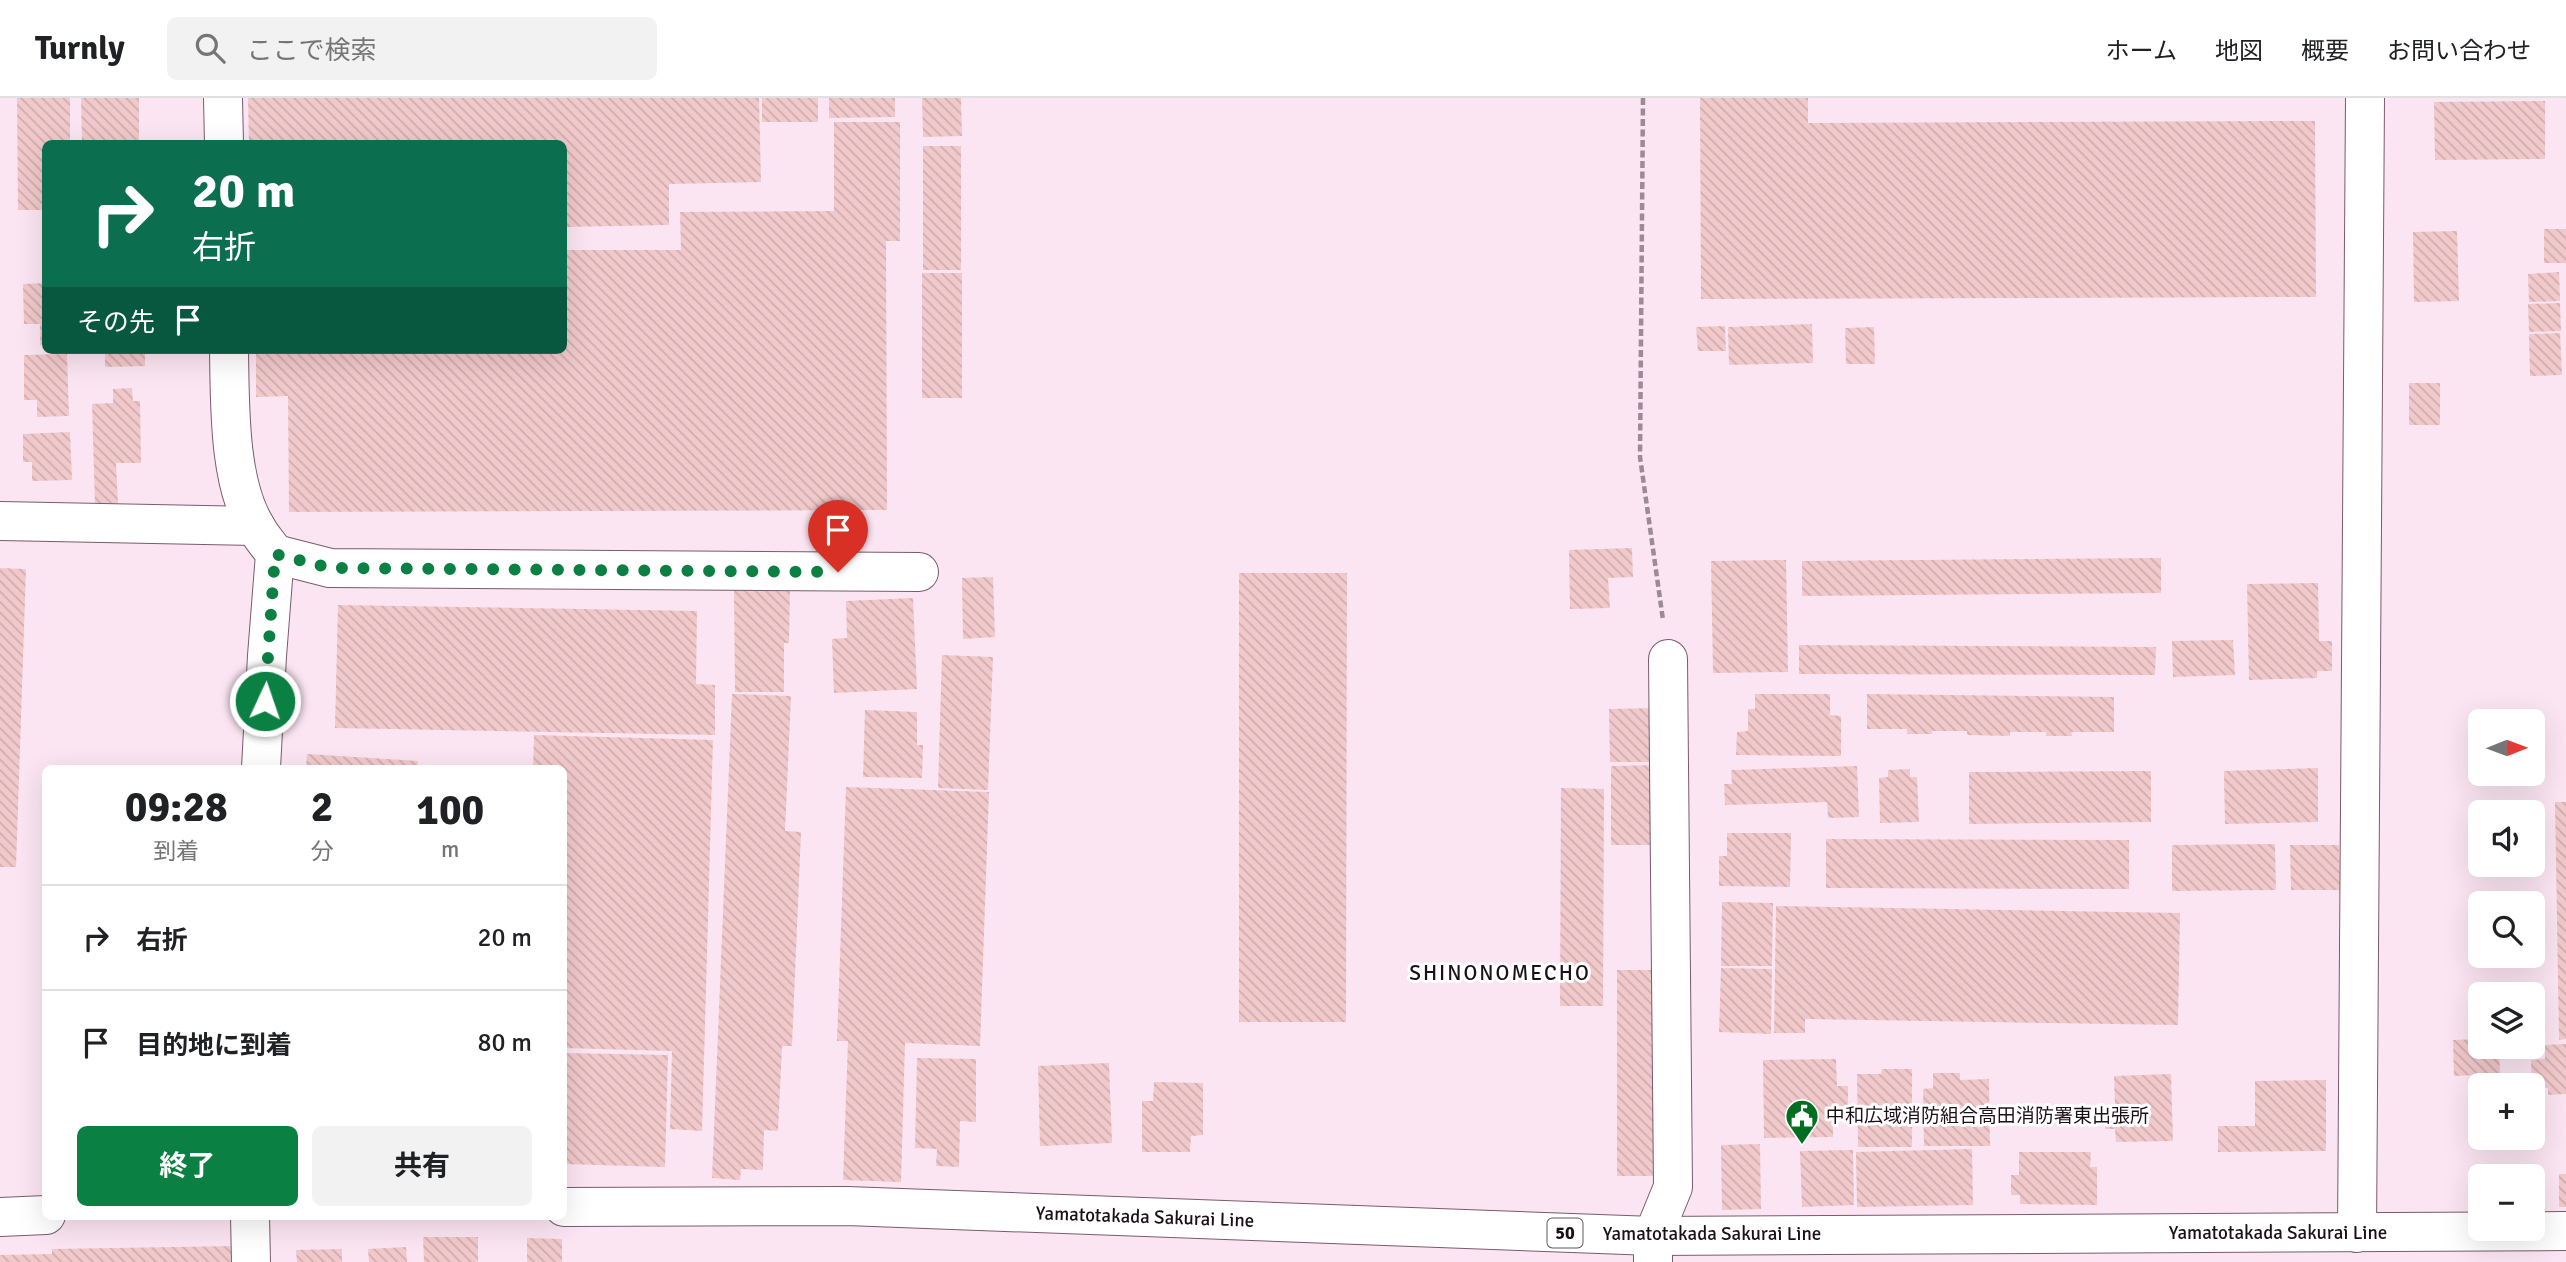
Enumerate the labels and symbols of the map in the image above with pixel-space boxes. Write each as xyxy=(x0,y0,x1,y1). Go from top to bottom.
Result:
pin xyxy=(808,500,868,572)
position arrow xyxy=(228,664,302,738)
north arrow xyxy=(2468,709,2544,786)
district label: SHINONOMECHO xyxy=(1409,960,1591,986)
public building icon: 中和広域消防組合高田消防署東出張所 xyxy=(1783,1097,1821,1146)
place label: 中和広域消防組合高田消防署東出張所 xyxy=(1826,1104,2149,1128)
street label: Yamatotakada Sakurai Line xyxy=(1035,1201,1255,1233)
road number: 50 xyxy=(1548,1218,1582,1248)
street label: Yamatotakada Sakurai Line xyxy=(2169,1221,2387,1245)
street label: Yamatotakada Sakurai Line xyxy=(1603,1222,1821,1246)

